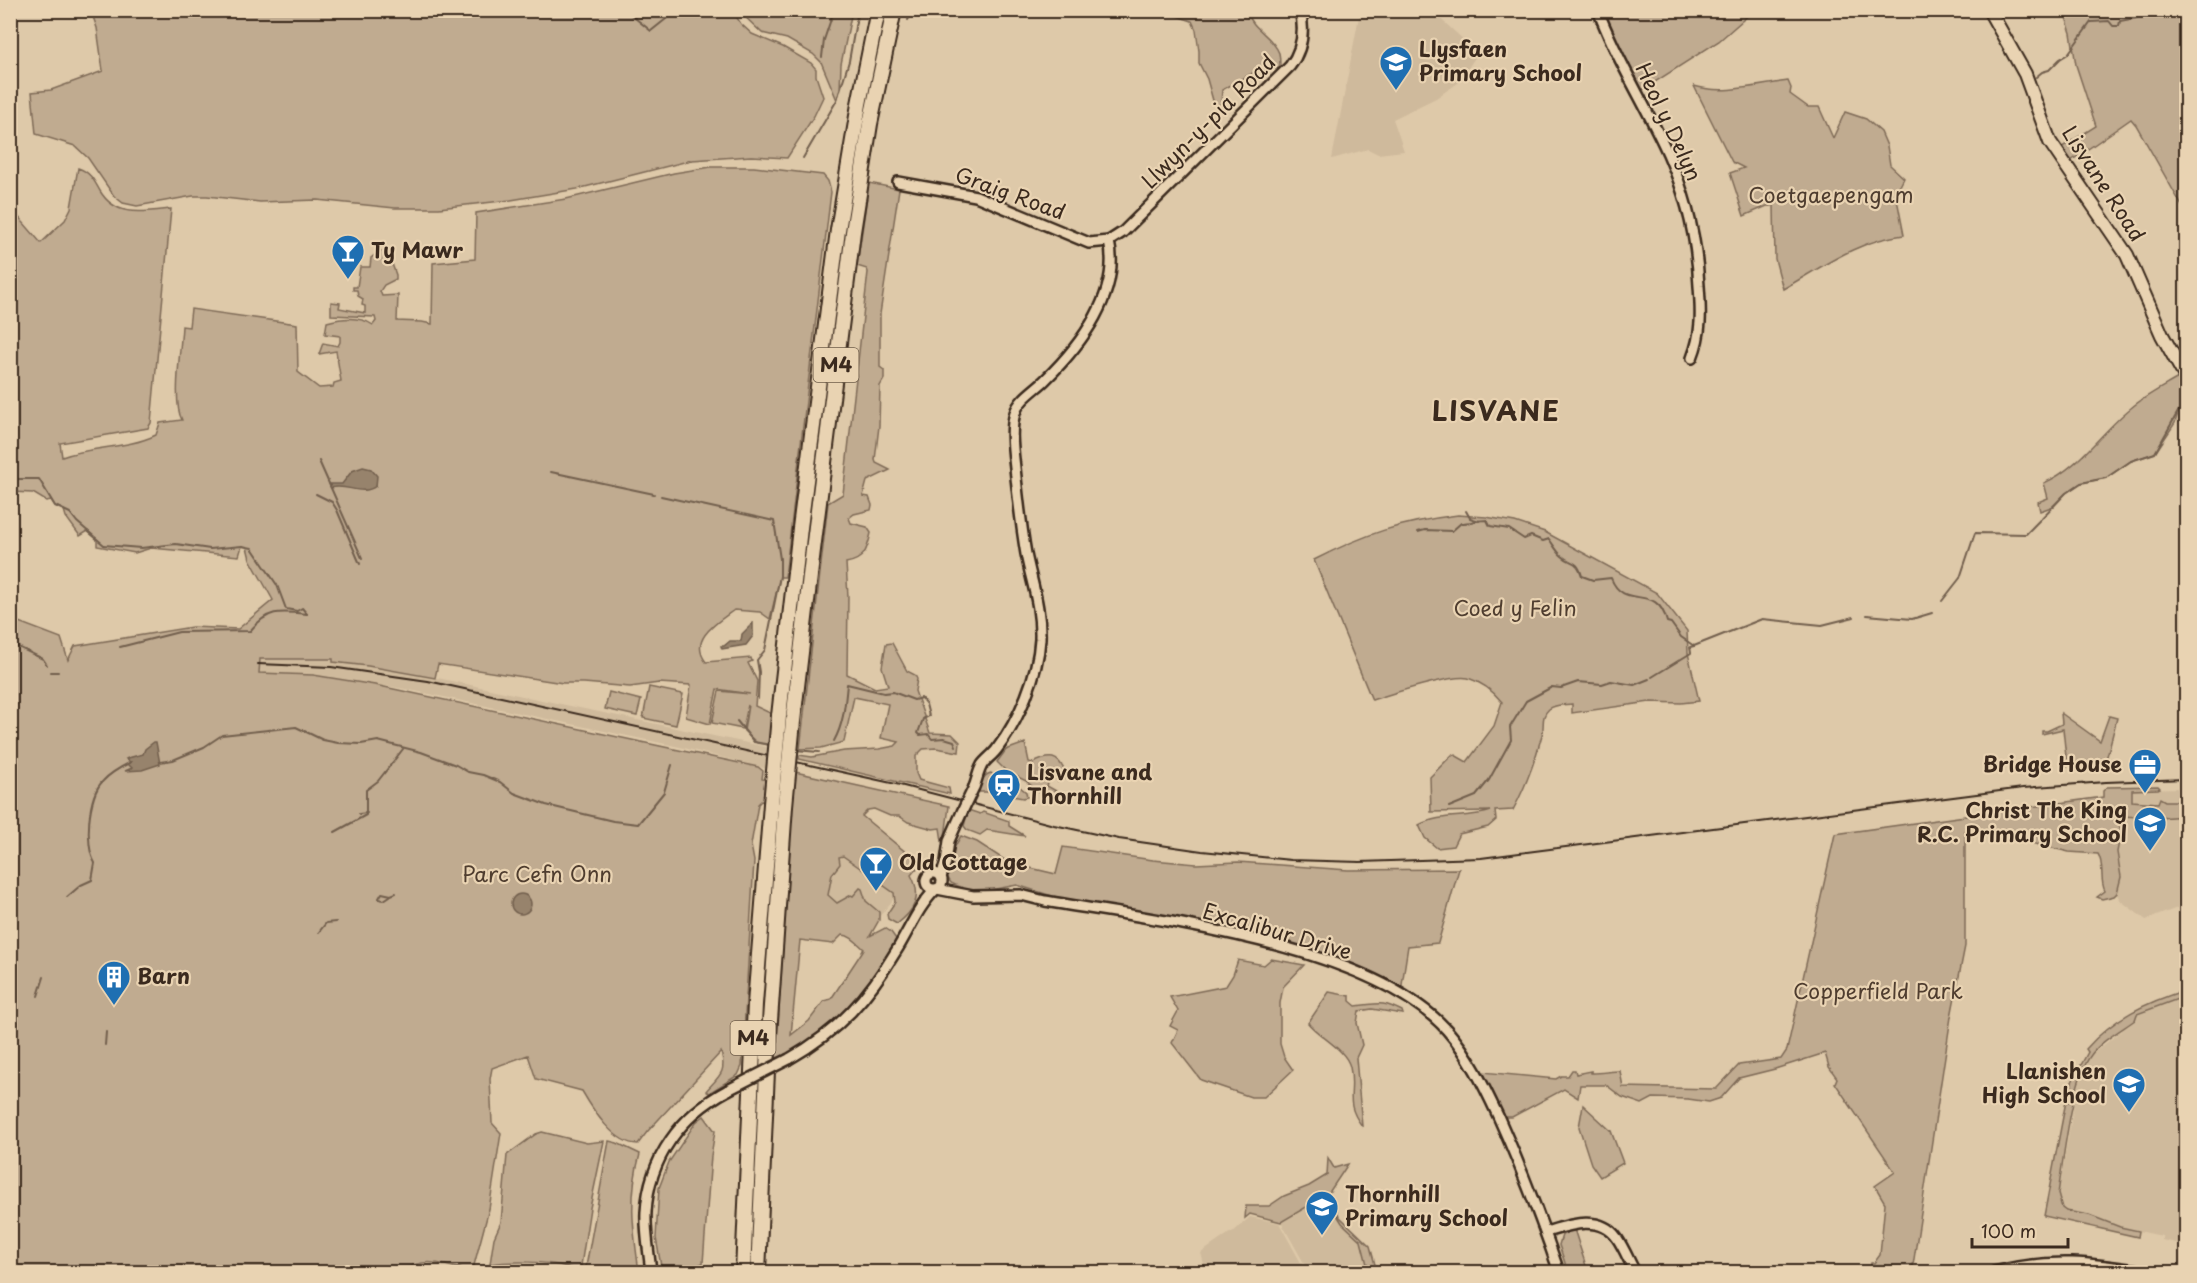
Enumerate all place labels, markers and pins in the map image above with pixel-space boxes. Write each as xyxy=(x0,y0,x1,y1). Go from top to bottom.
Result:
place label: Llysfaen Primary School xyxy=(1419,32,1582,88)
school or university icon: Llysfaen Primary School xyxy=(1378,44,1414,91)
bar icon: Ty Mawr xyxy=(330,233,366,280)
place label: Ty Mawr xyxy=(371,233,463,265)
place label: Bridge House xyxy=(1983,747,2122,779)
office icon: Bridge House xyxy=(2127,747,2163,794)
place label: Lisvane and Thornhill xyxy=(1027,755,1152,811)
station icon: Lisvane and Thornhill xyxy=(986,767,1022,814)
place label: Christ The King R.C. Primary School xyxy=(1917,793,2127,849)
school or university icon: Christ The King R.C. Primary School xyxy=(2132,805,2168,852)
bar icon: Old Cottage xyxy=(858,845,894,892)
place label: Old Cottage xyxy=(899,845,1028,877)
building icon: Barn xyxy=(96,959,132,1006)
place label: Barn xyxy=(137,959,190,991)
place label: Llanishen High School xyxy=(1982,1054,2106,1110)
school or university icon: Llanishen High School xyxy=(2111,1066,2147,1113)
place label: Thornhill Primary School xyxy=(1345,1177,1508,1233)
school or university icon: Thornhill Primary School xyxy=(1304,1189,1340,1236)

